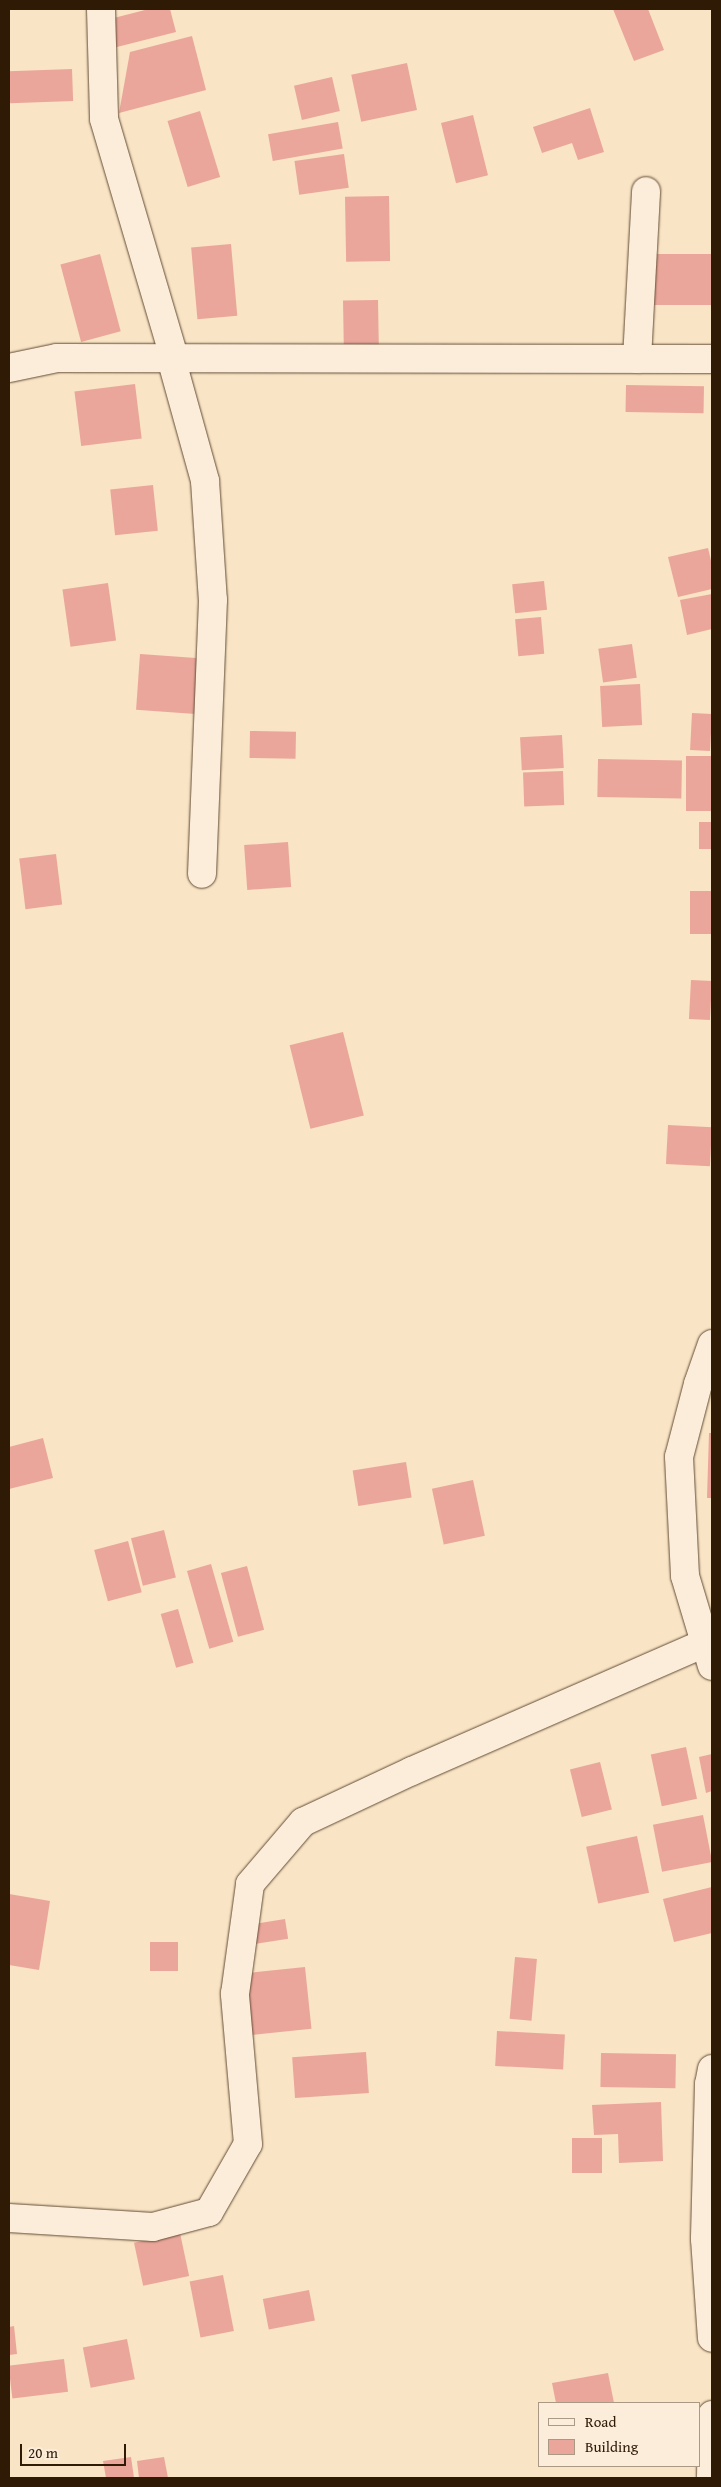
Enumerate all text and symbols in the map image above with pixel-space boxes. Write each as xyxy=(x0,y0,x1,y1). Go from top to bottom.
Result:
legend xyxy=(538,2402,701,2467)
text: Road xyxy=(585,2411,616,2432)
scale bar xyxy=(22,2434,129,2466)
text: Building xyxy=(585,2436,638,2457)
text: 20 m xyxy=(28,2442,58,2463)

